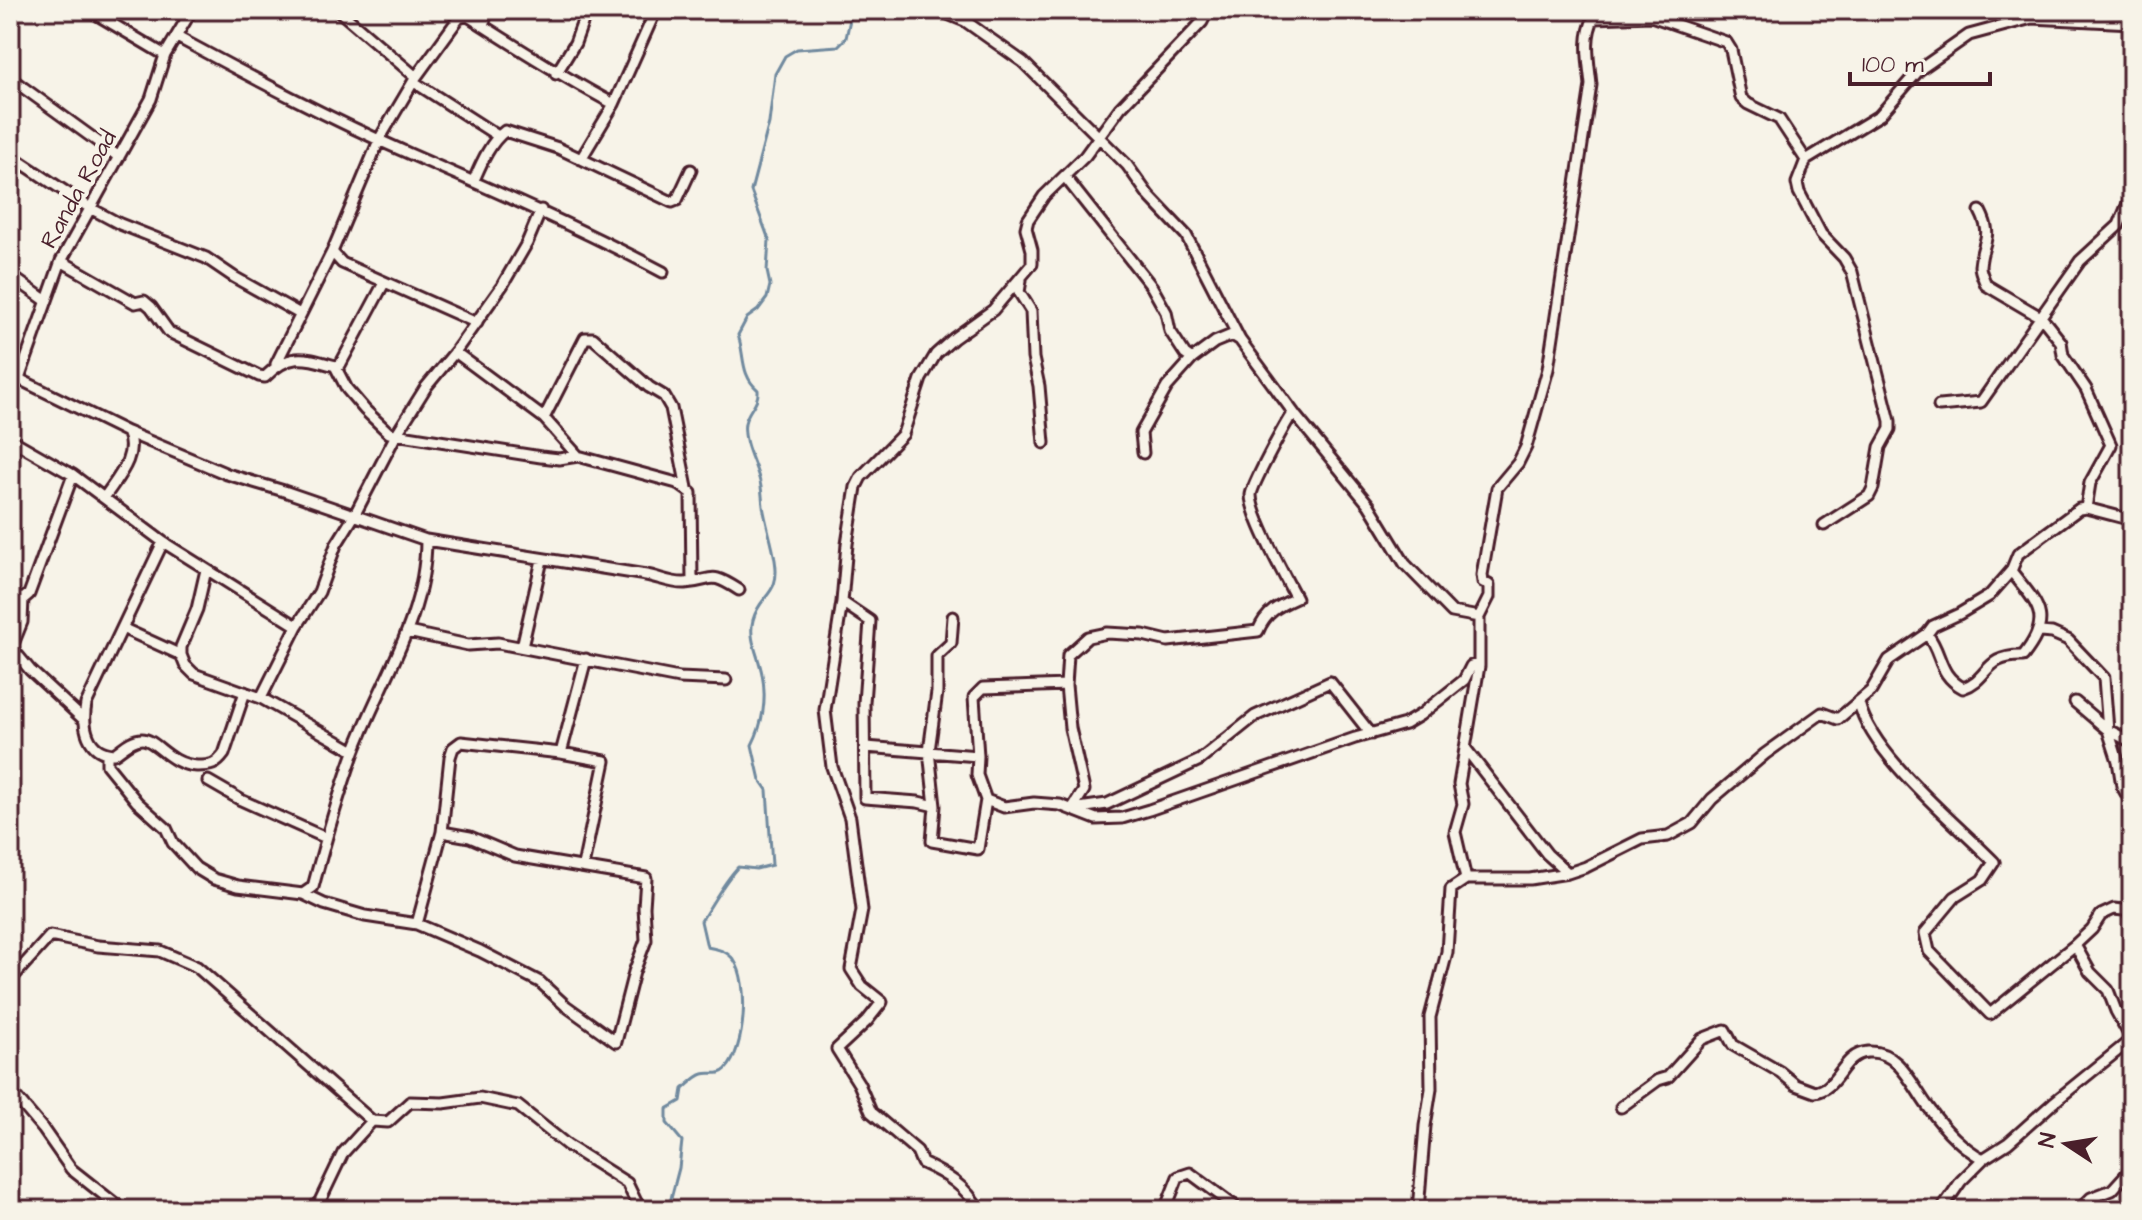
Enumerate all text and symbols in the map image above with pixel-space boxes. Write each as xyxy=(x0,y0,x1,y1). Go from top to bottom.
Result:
scale bar xyxy=(1850,36,1990,86)
text: 100 m xyxy=(1862,48,1924,82)
street label: Randa Road xyxy=(32,124,125,255)
north arrow xyxy=(2026,1104,2106,1184)
text: N xyxy=(2031,1130,2065,1150)

